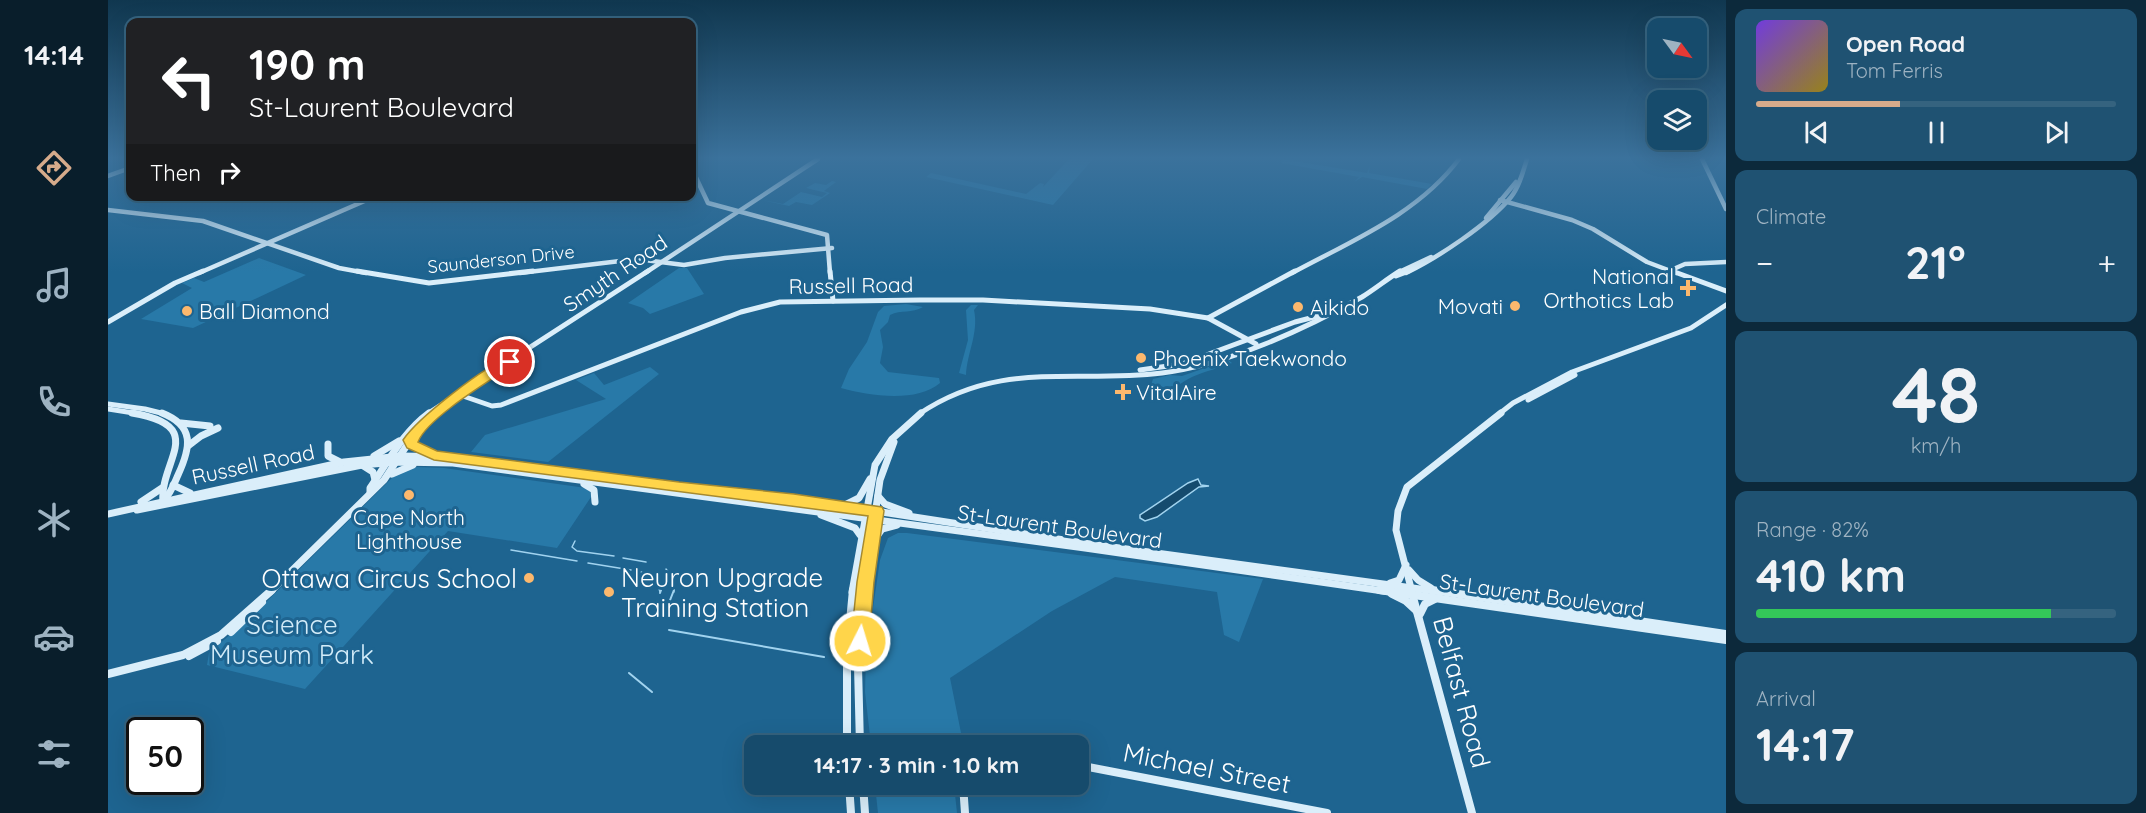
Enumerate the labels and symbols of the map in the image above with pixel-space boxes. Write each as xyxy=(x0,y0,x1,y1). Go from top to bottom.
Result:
north arrow xyxy=(1647,18,1707,78)
street label: Smyth Road xyxy=(558,229,672,317)
street label: Saunderson Drive xyxy=(426,240,576,278)
place label: National Orthotics Lab xyxy=(1543,263,1674,313)
street label: Russell Road xyxy=(788,271,914,299)
marker: National Orthotics Lab xyxy=(1679,279,1697,297)
place label: Movati xyxy=(1438,293,1503,319)
place label: Aikido xyxy=(1310,294,1369,320)
place label: Ball Diamond xyxy=(199,298,330,324)
marker: Movati xyxy=(1508,299,1522,313)
marker: Aikido xyxy=(1291,300,1305,314)
marker: Ball Diamond xyxy=(180,304,194,318)
pin xyxy=(484,336,535,387)
place label: Phoenix Taekwondo xyxy=(1153,345,1347,371)
marker: Phoenix Taekwondo xyxy=(1134,351,1148,365)
place label: VitalAire xyxy=(1136,379,1217,405)
marker: VitalAire xyxy=(1114,383,1132,401)
street label: Russell Road xyxy=(189,438,317,490)
marker: Cape North Lighthouse xyxy=(402,488,416,502)
street label: St-Laurent Boulevard xyxy=(956,499,1164,553)
place label: Cape North Lighthouse xyxy=(353,504,465,554)
place label: Neuron Upgrade Training Station xyxy=(621,561,823,624)
place label: Ottawa Circus School xyxy=(262,562,517,595)
street label: St-Laurent Boulevard xyxy=(1438,568,1646,622)
marker: Ottawa Circus School xyxy=(522,571,536,585)
marker: Neuron Upgrade Training Station xyxy=(602,585,616,599)
park label: Science Museum Park xyxy=(210,608,374,671)
position arrow xyxy=(828,609,892,673)
street label: Belfast Road xyxy=(1426,613,1498,771)
speed limit sign: 50 xyxy=(126,717,204,795)
street label: Michael Street xyxy=(1120,736,1294,800)

